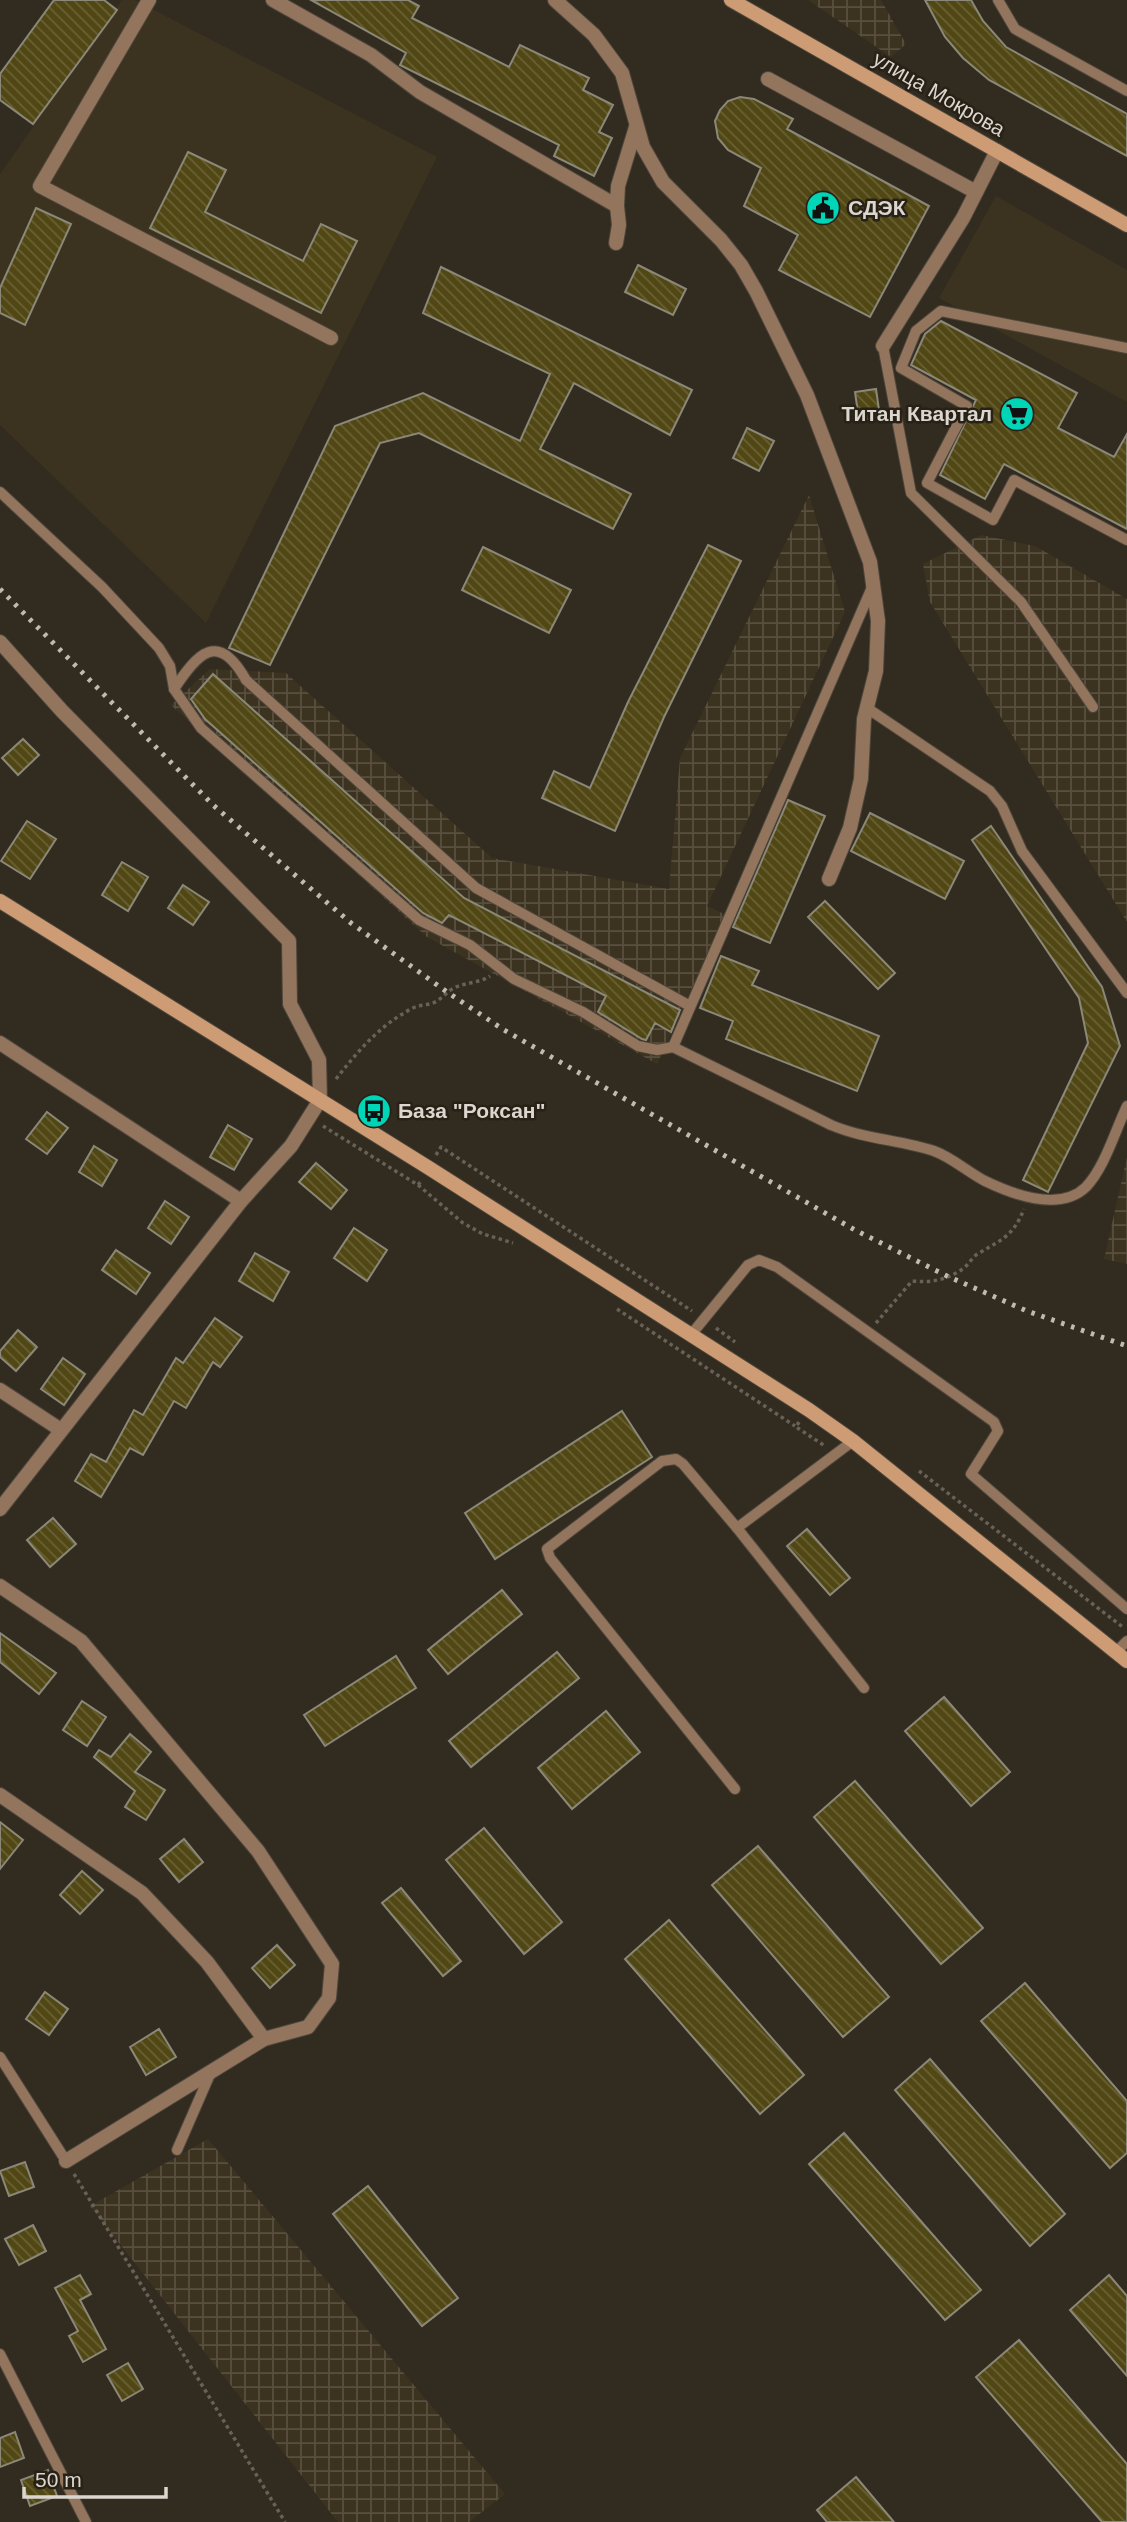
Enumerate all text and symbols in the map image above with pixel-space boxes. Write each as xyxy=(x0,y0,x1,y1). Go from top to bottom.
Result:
street label: улица Мокрова xyxy=(869,47,1009,141)
public building icon: СДЭК xyxy=(804,189,842,227)
place label: СДЭК xyxy=(848,196,906,219)
supermarket icon: Титан Квартал xyxy=(998,395,1036,433)
place label: Титан Квартал xyxy=(842,402,992,425)
bus stop icon: База "Роксан" xyxy=(355,1092,393,1130)
place label: База "Роксан" xyxy=(398,1099,545,1122)
scale bar xyxy=(24,2456,166,2500)
text: 50 m xyxy=(35,2468,82,2491)

